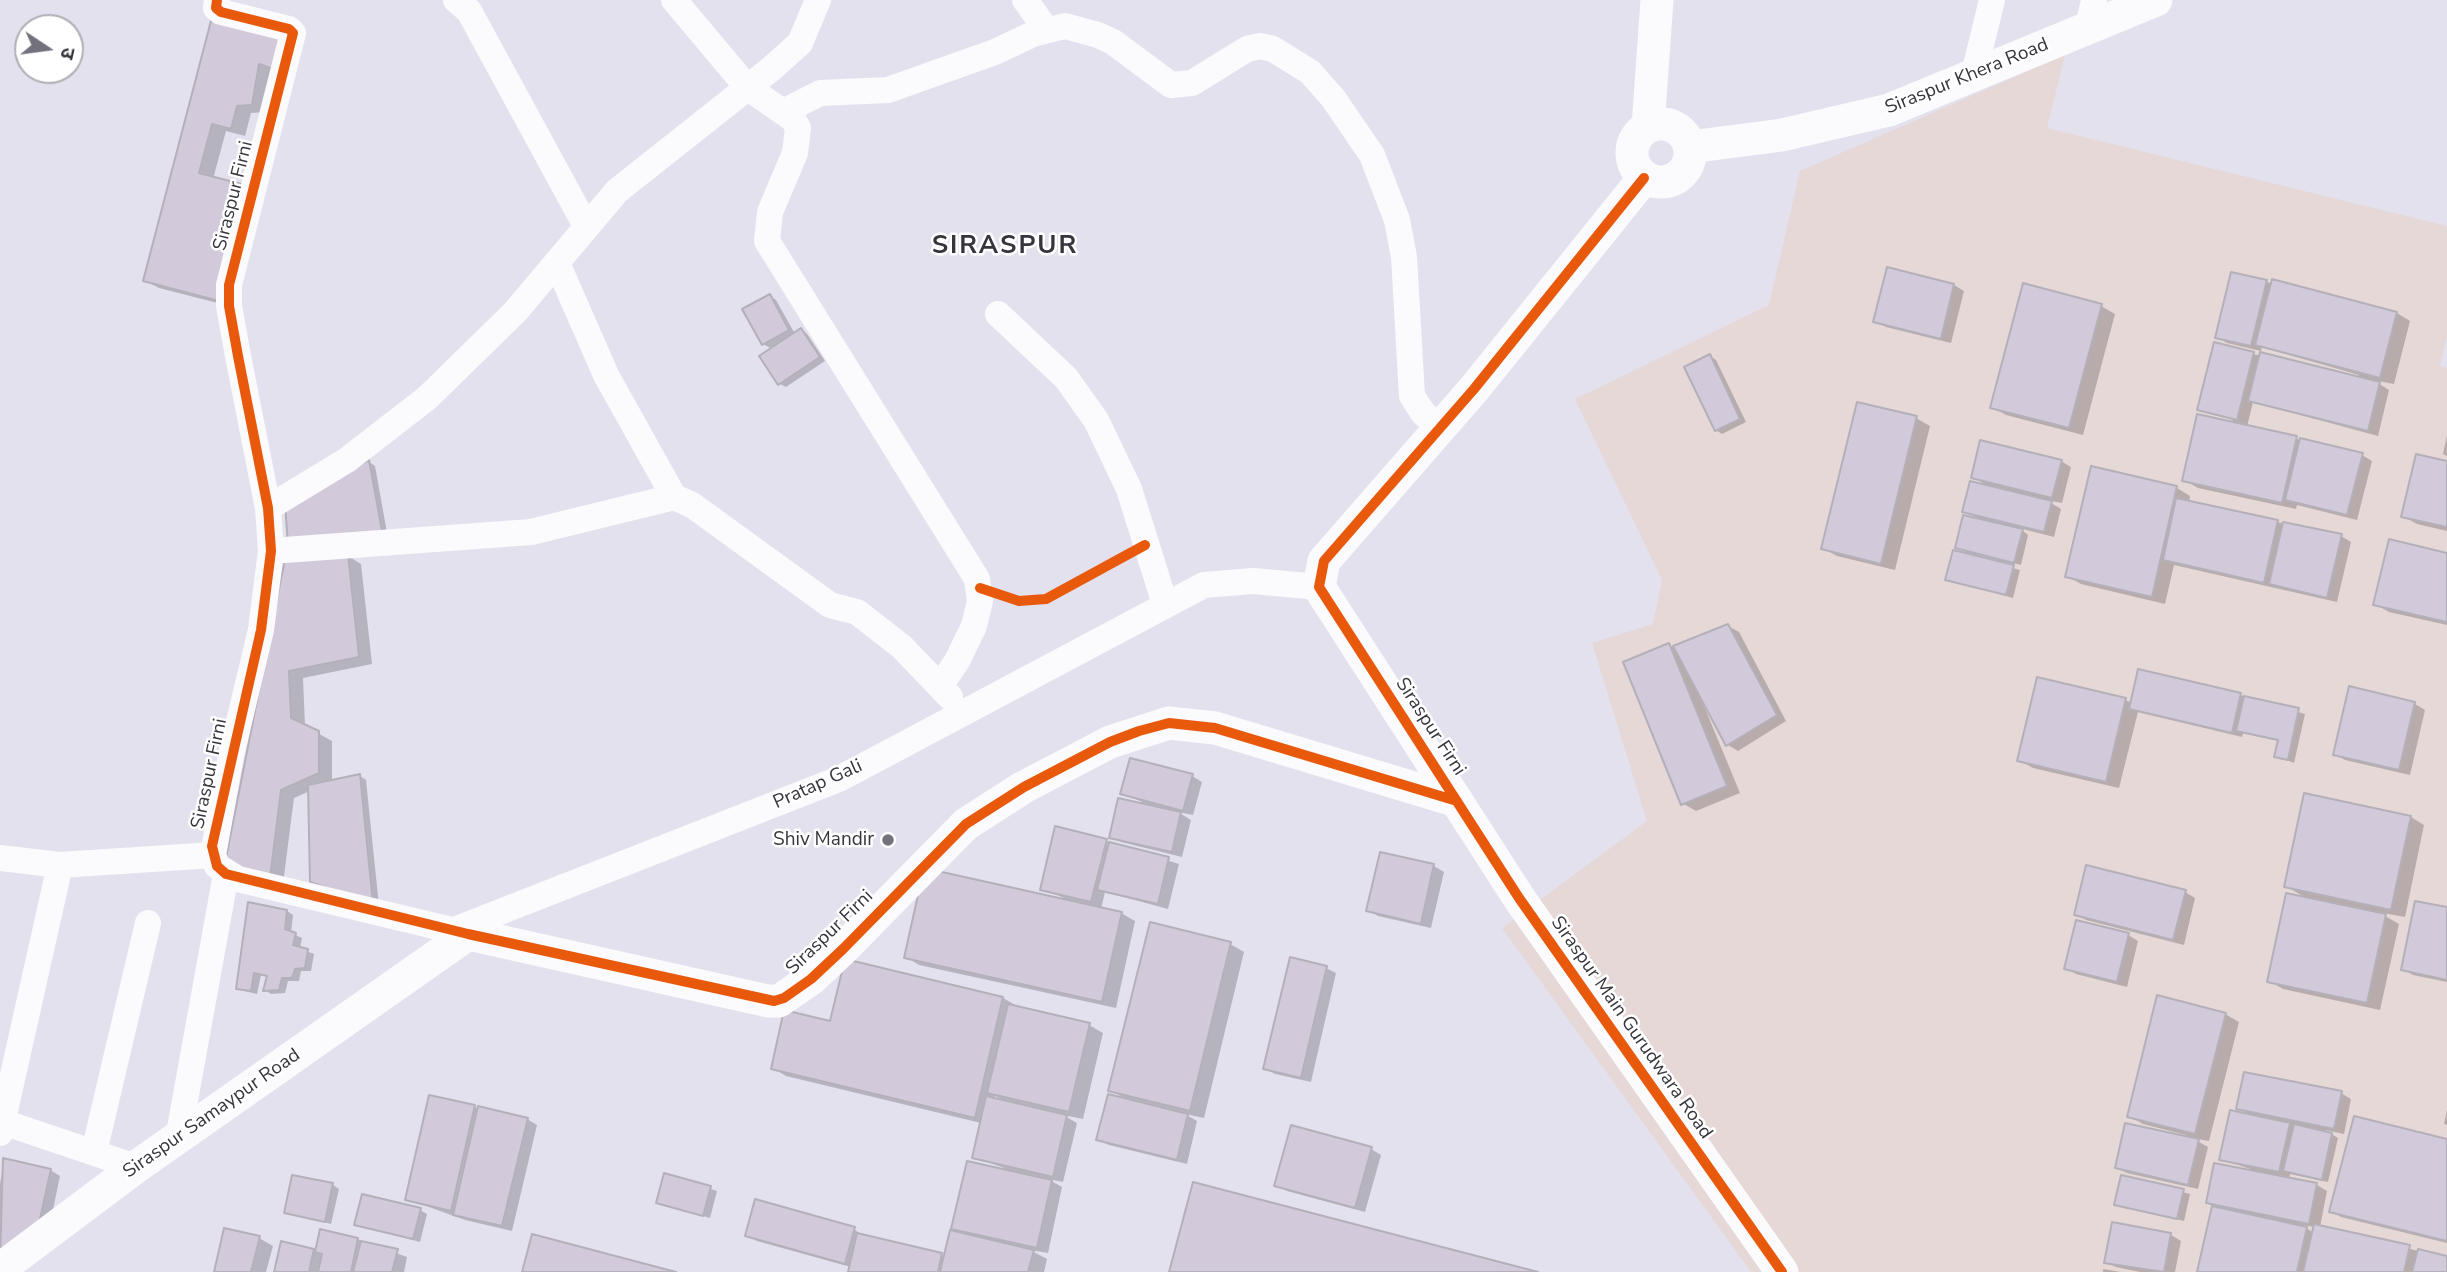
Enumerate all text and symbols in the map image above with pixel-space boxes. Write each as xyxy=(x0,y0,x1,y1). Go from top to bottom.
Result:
north arrow xyxy=(14,14,84,84)
street label: Siraspur Khera Road xyxy=(1882,34,2052,120)
text: उ xyxy=(54,45,81,62)
street label: Siraspur Firni xyxy=(209,139,259,253)
district label: SIRASPUR xyxy=(933,231,1077,263)
street label: Siraspur Firni xyxy=(1390,674,1470,780)
street label: Siraspur Firni xyxy=(187,717,233,831)
street label: Pratap Gali xyxy=(770,755,866,815)
place label: Shiv Mandir xyxy=(773,829,874,851)
marker: Shiv Mandir xyxy=(880,832,896,848)
street label: Siraspur Firni xyxy=(782,886,878,980)
street label: Siraspur Main Gurudwara Road xyxy=(1545,912,1717,1144)
street label: Siraspur Samaypur Road xyxy=(119,1044,305,1184)

